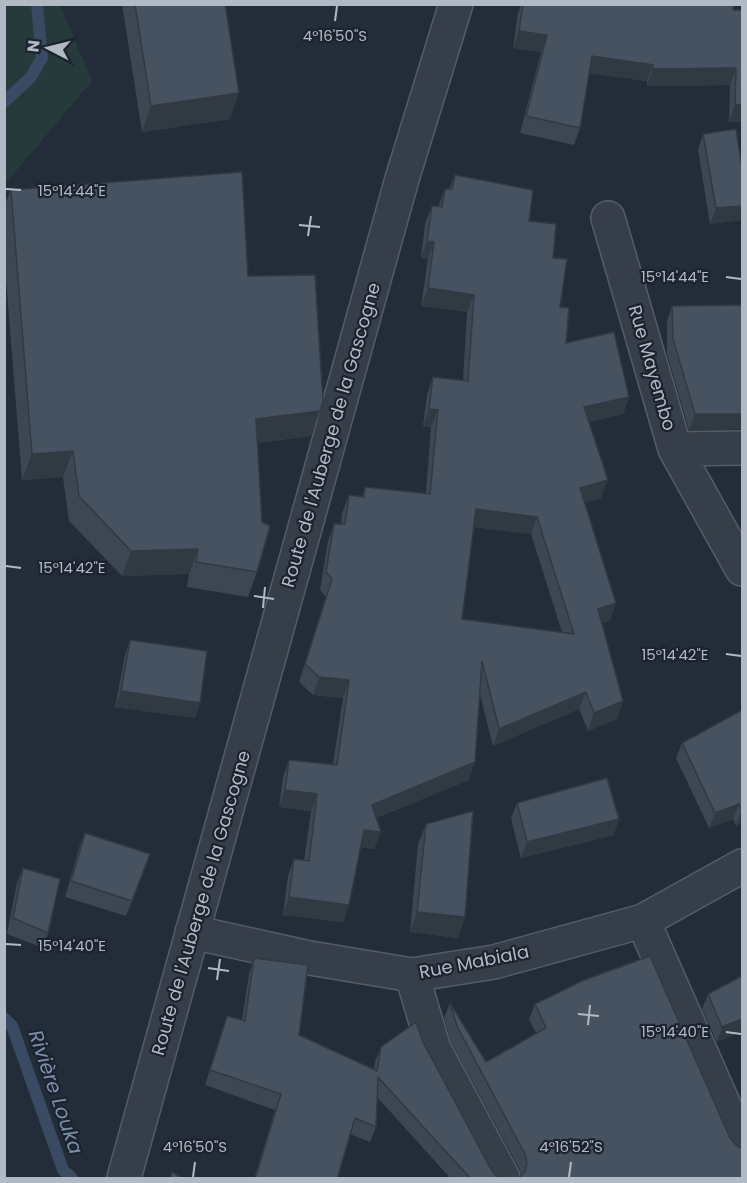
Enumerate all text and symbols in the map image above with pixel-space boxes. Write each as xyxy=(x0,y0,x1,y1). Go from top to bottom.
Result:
north arrow xyxy=(18,18,78,78)
text: 4°16'50"S xyxy=(303,25,367,46)
text: N xyxy=(21,39,46,54)
text: 15°14'44"E xyxy=(38,180,106,201)
text: 15°14'44"E xyxy=(641,266,709,287)
street label: Route de l'Auberge de la Gascogne xyxy=(275,279,386,590)
street label: Rue Mayembo xyxy=(623,302,682,434)
text: 15°14'42"E xyxy=(38,557,106,578)
text: 15°14'42"E xyxy=(641,644,709,665)
street label: Route de l'Auberge de la Gascogne xyxy=(145,747,256,1058)
text: 15°14'40"E xyxy=(38,935,106,956)
street label: Rue Mabiala xyxy=(417,939,531,984)
text: 15°14'40"E xyxy=(641,1021,709,1042)
water label: Rivière Louka xyxy=(22,1026,90,1158)
text: 4°16'50"S xyxy=(163,1136,227,1157)
text: 4°16'52"S xyxy=(539,1136,603,1157)

